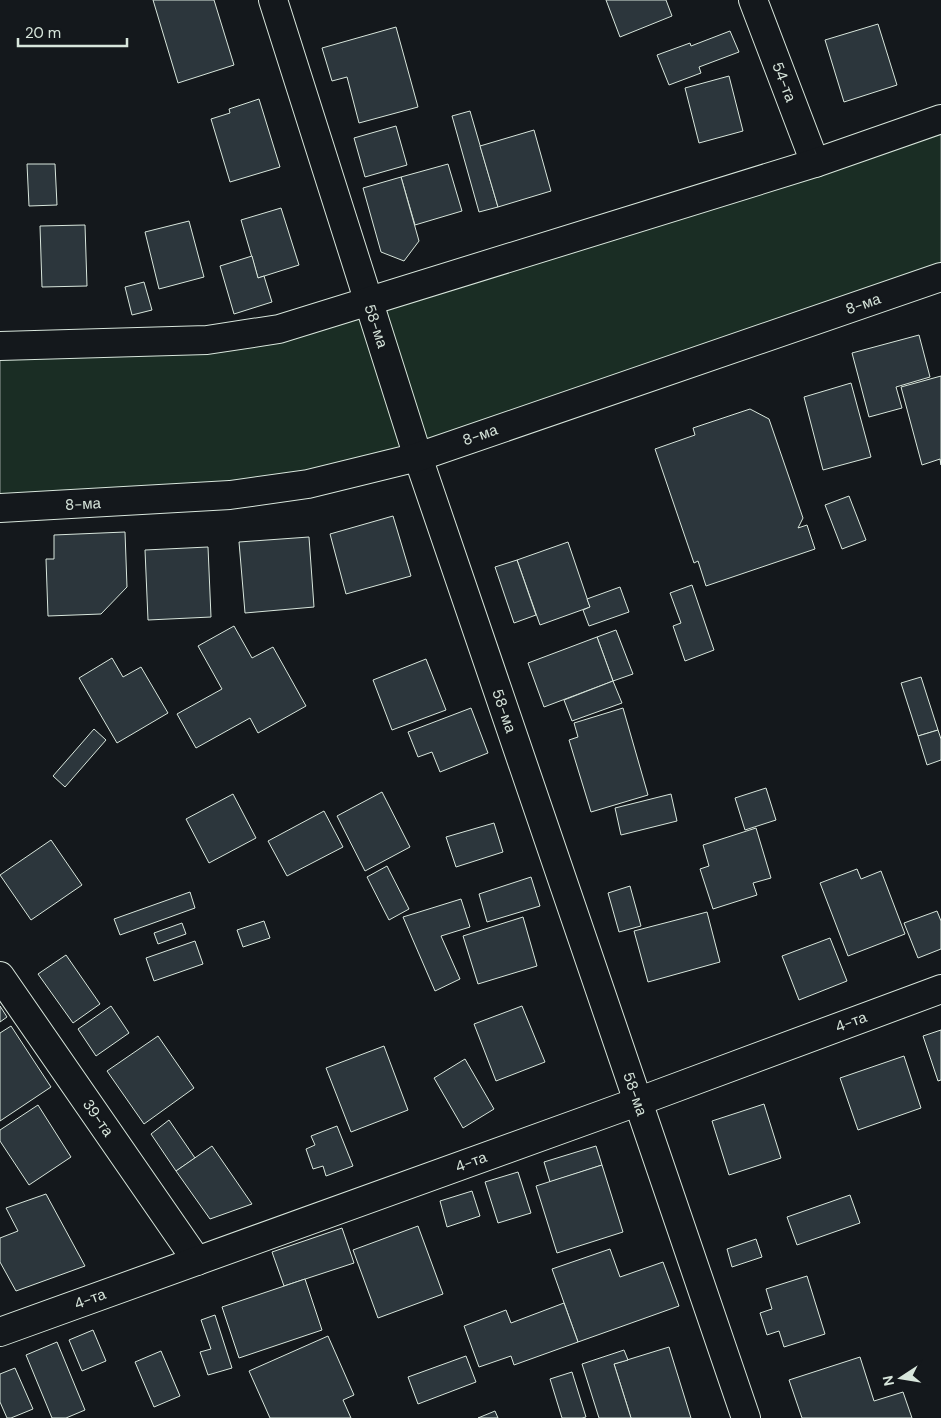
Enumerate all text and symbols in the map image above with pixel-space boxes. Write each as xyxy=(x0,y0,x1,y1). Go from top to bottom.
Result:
scale bar xyxy=(18,15,126,47)
text: 20 m xyxy=(25,23,61,43)
street label: 54-та xyxy=(767,59,801,106)
street label: 8-ма xyxy=(843,288,884,319)
street label: 58-ма xyxy=(360,301,393,351)
street label: 8-ма xyxy=(460,419,501,450)
street label: 8-ма xyxy=(65,493,102,515)
street label: 58-ма xyxy=(487,686,521,736)
street label: 4-та xyxy=(832,1007,870,1037)
street label: 58-ма xyxy=(618,1069,652,1119)
street label: 39-та xyxy=(78,1095,118,1141)
street label: 4-та xyxy=(452,1147,490,1177)
street label: 4-та xyxy=(71,1284,109,1314)
north arrow xyxy=(876,1353,926,1403)
text: N xyxy=(878,1374,898,1388)

